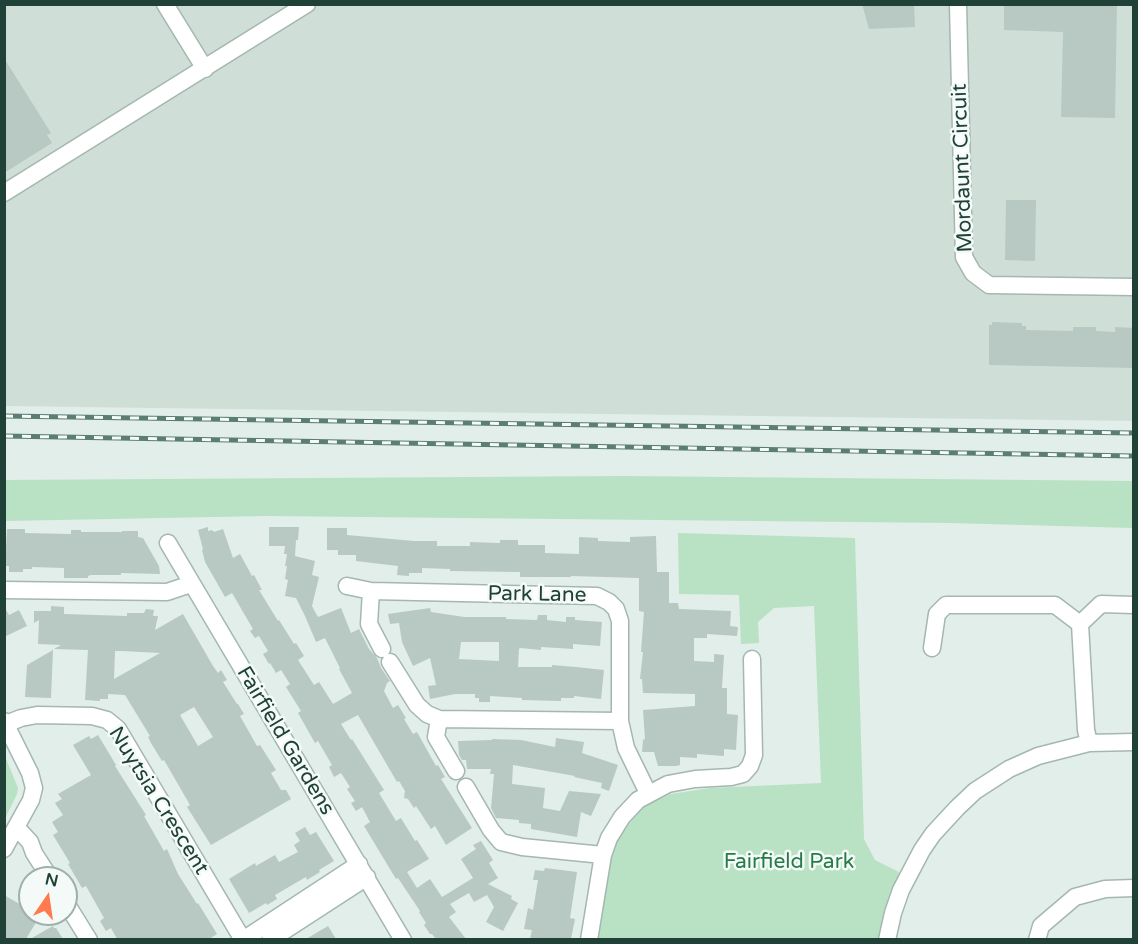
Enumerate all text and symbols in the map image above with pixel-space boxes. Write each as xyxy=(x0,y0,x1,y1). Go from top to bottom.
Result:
street label: Mordaunt Circuit xyxy=(947,83,979,253)
street label: Park Lane xyxy=(487,582,587,608)
street label: Fairfield Gardens xyxy=(231,662,339,820)
street label: Nuytsia Crescent xyxy=(102,722,214,880)
park label: Fairfield Park xyxy=(724,849,854,875)
north arrow xyxy=(18,866,78,926)
text: N xyxy=(43,869,60,892)

